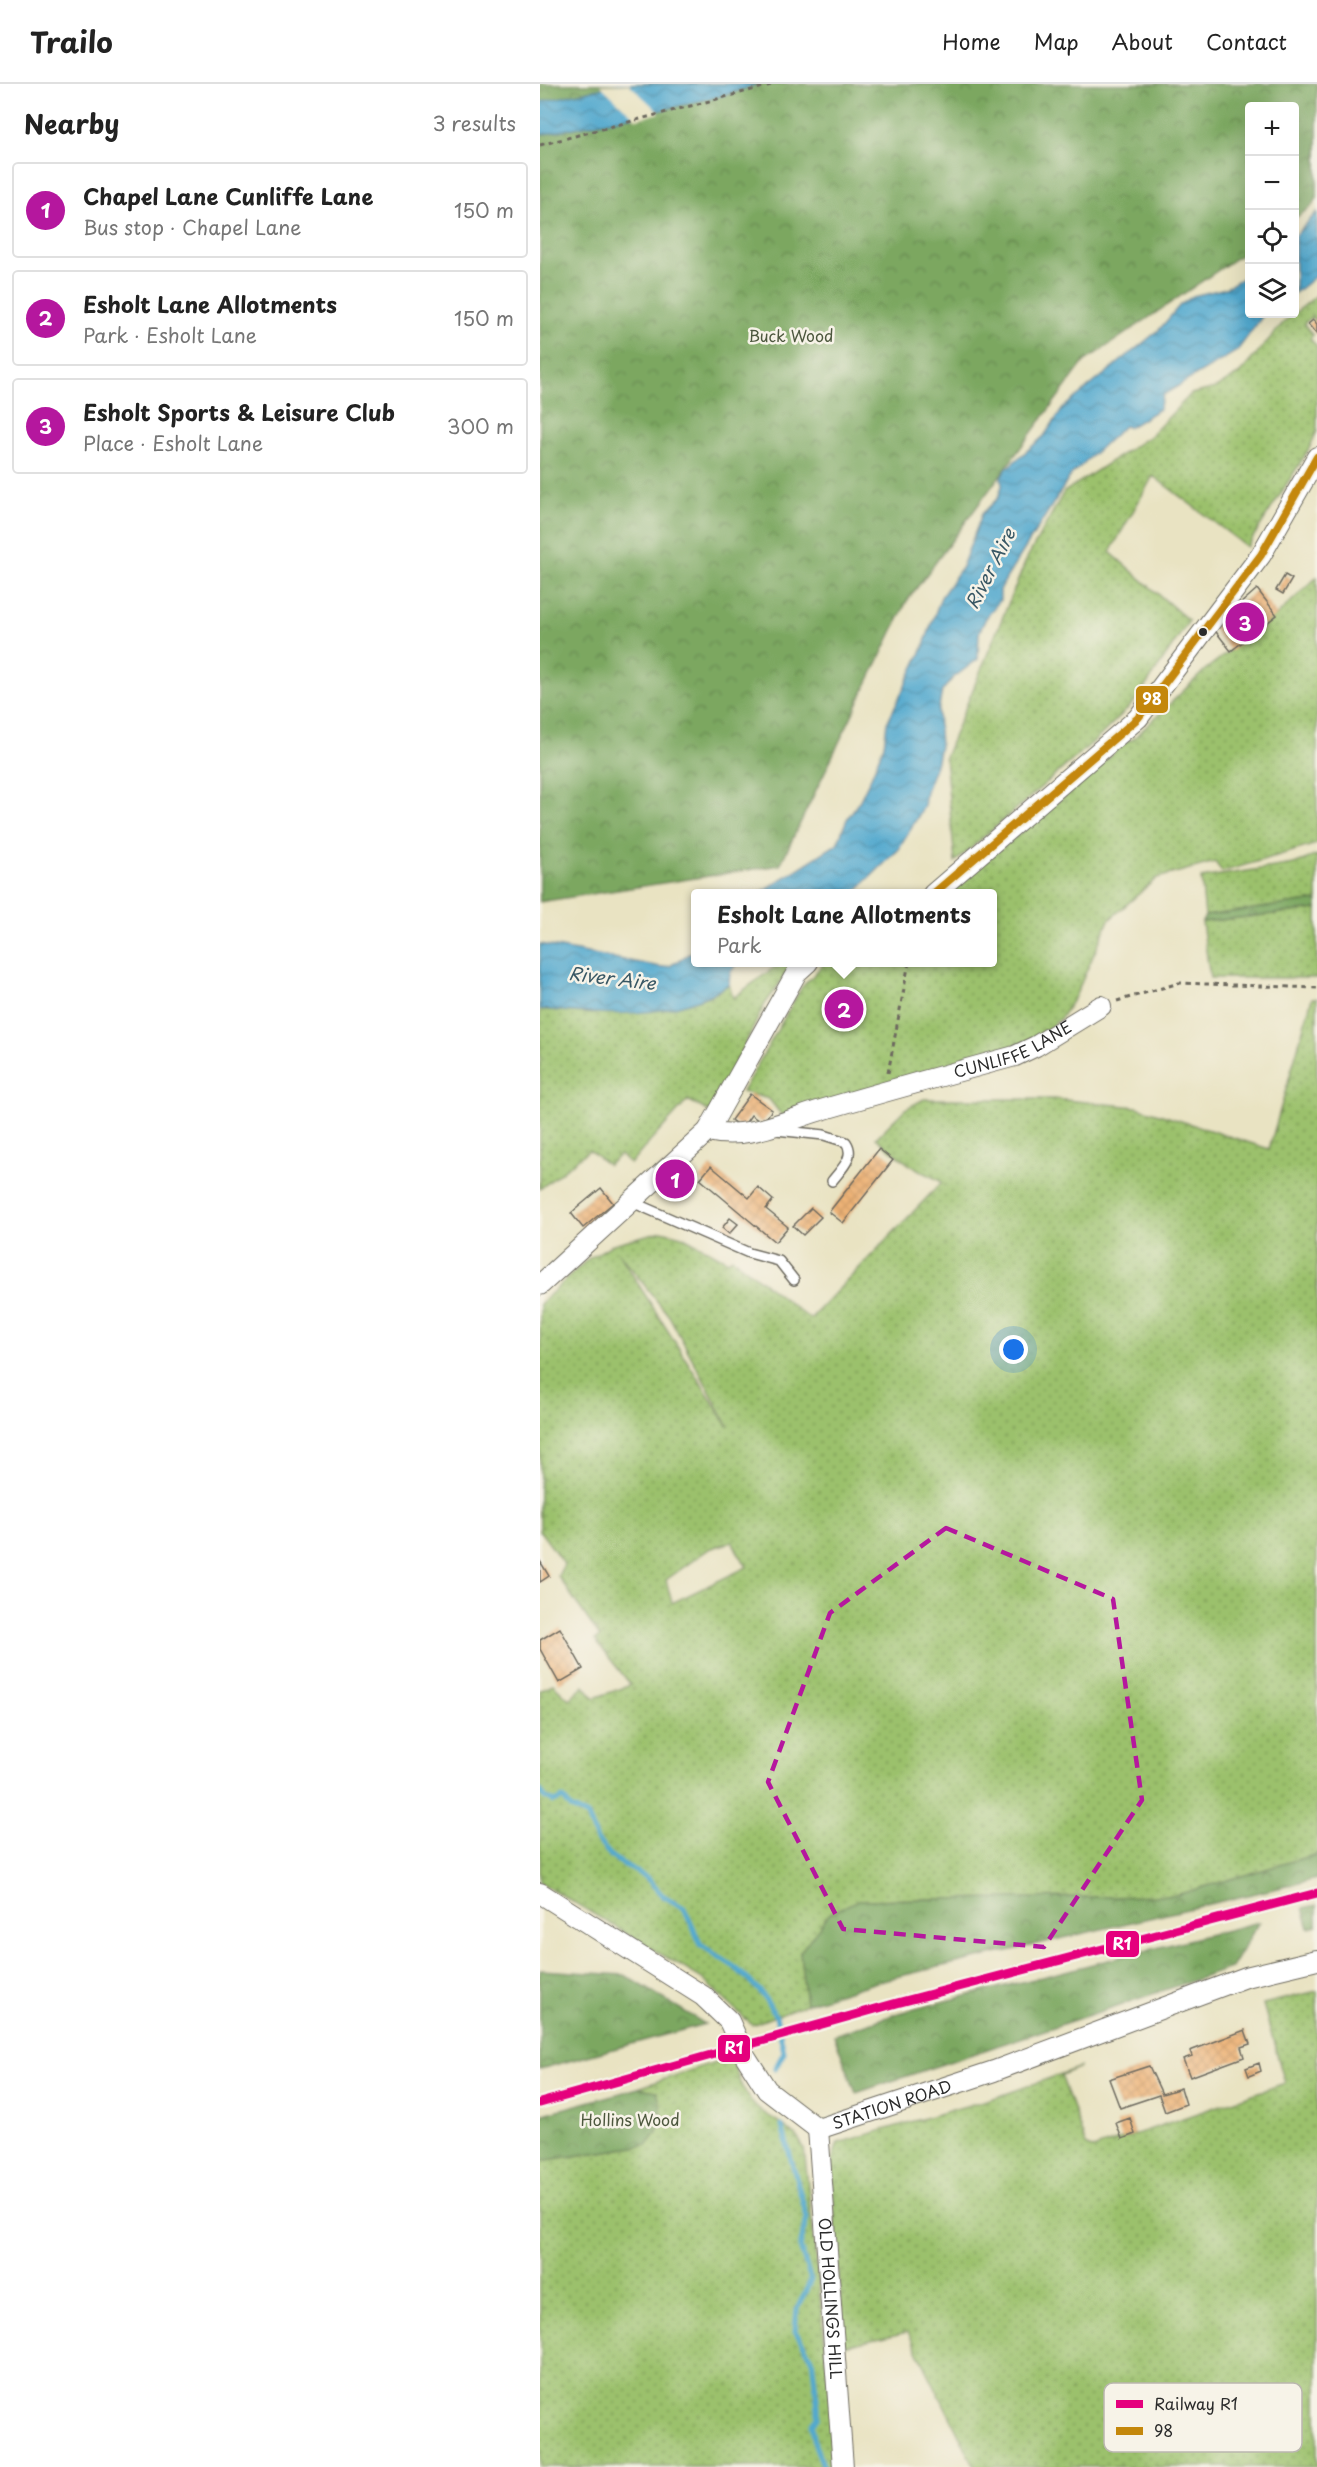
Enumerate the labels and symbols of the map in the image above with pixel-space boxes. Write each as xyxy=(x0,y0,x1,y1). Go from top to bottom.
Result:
park label: Buck Wood xyxy=(749,323,833,347)
water label: River Aire xyxy=(958,522,1022,613)
pin: 3 xyxy=(1226,600,1264,644)
unlabelled marker xyxy=(1197,626,1209,638)
line badge: 98 xyxy=(1135,685,1169,714)
text: 98 xyxy=(1142,686,1162,710)
water label: River Aire xyxy=(567,959,659,996)
pin: 2 xyxy=(824,986,864,1032)
street label: CUNLIFFE LANE xyxy=(951,1014,1076,1083)
pin: 1 xyxy=(656,1156,694,1202)
your location xyxy=(999,1335,1028,1364)
line badge: R1 xyxy=(1105,1930,1140,1958)
text: R1 xyxy=(1113,1931,1132,1955)
line badge: R1 xyxy=(717,2034,751,2063)
text: R1 xyxy=(725,2035,744,2059)
street label: STATION ROAD xyxy=(829,2073,955,2135)
park label: Hollins Wood xyxy=(580,2107,680,2131)
street label: OLD HOLLINGS HILL xyxy=(814,2217,849,2380)
legend xyxy=(1104,2383,1302,2452)
text: Railway R1 xyxy=(1154,2391,1238,2415)
text: 98 xyxy=(1154,2418,1173,2442)

